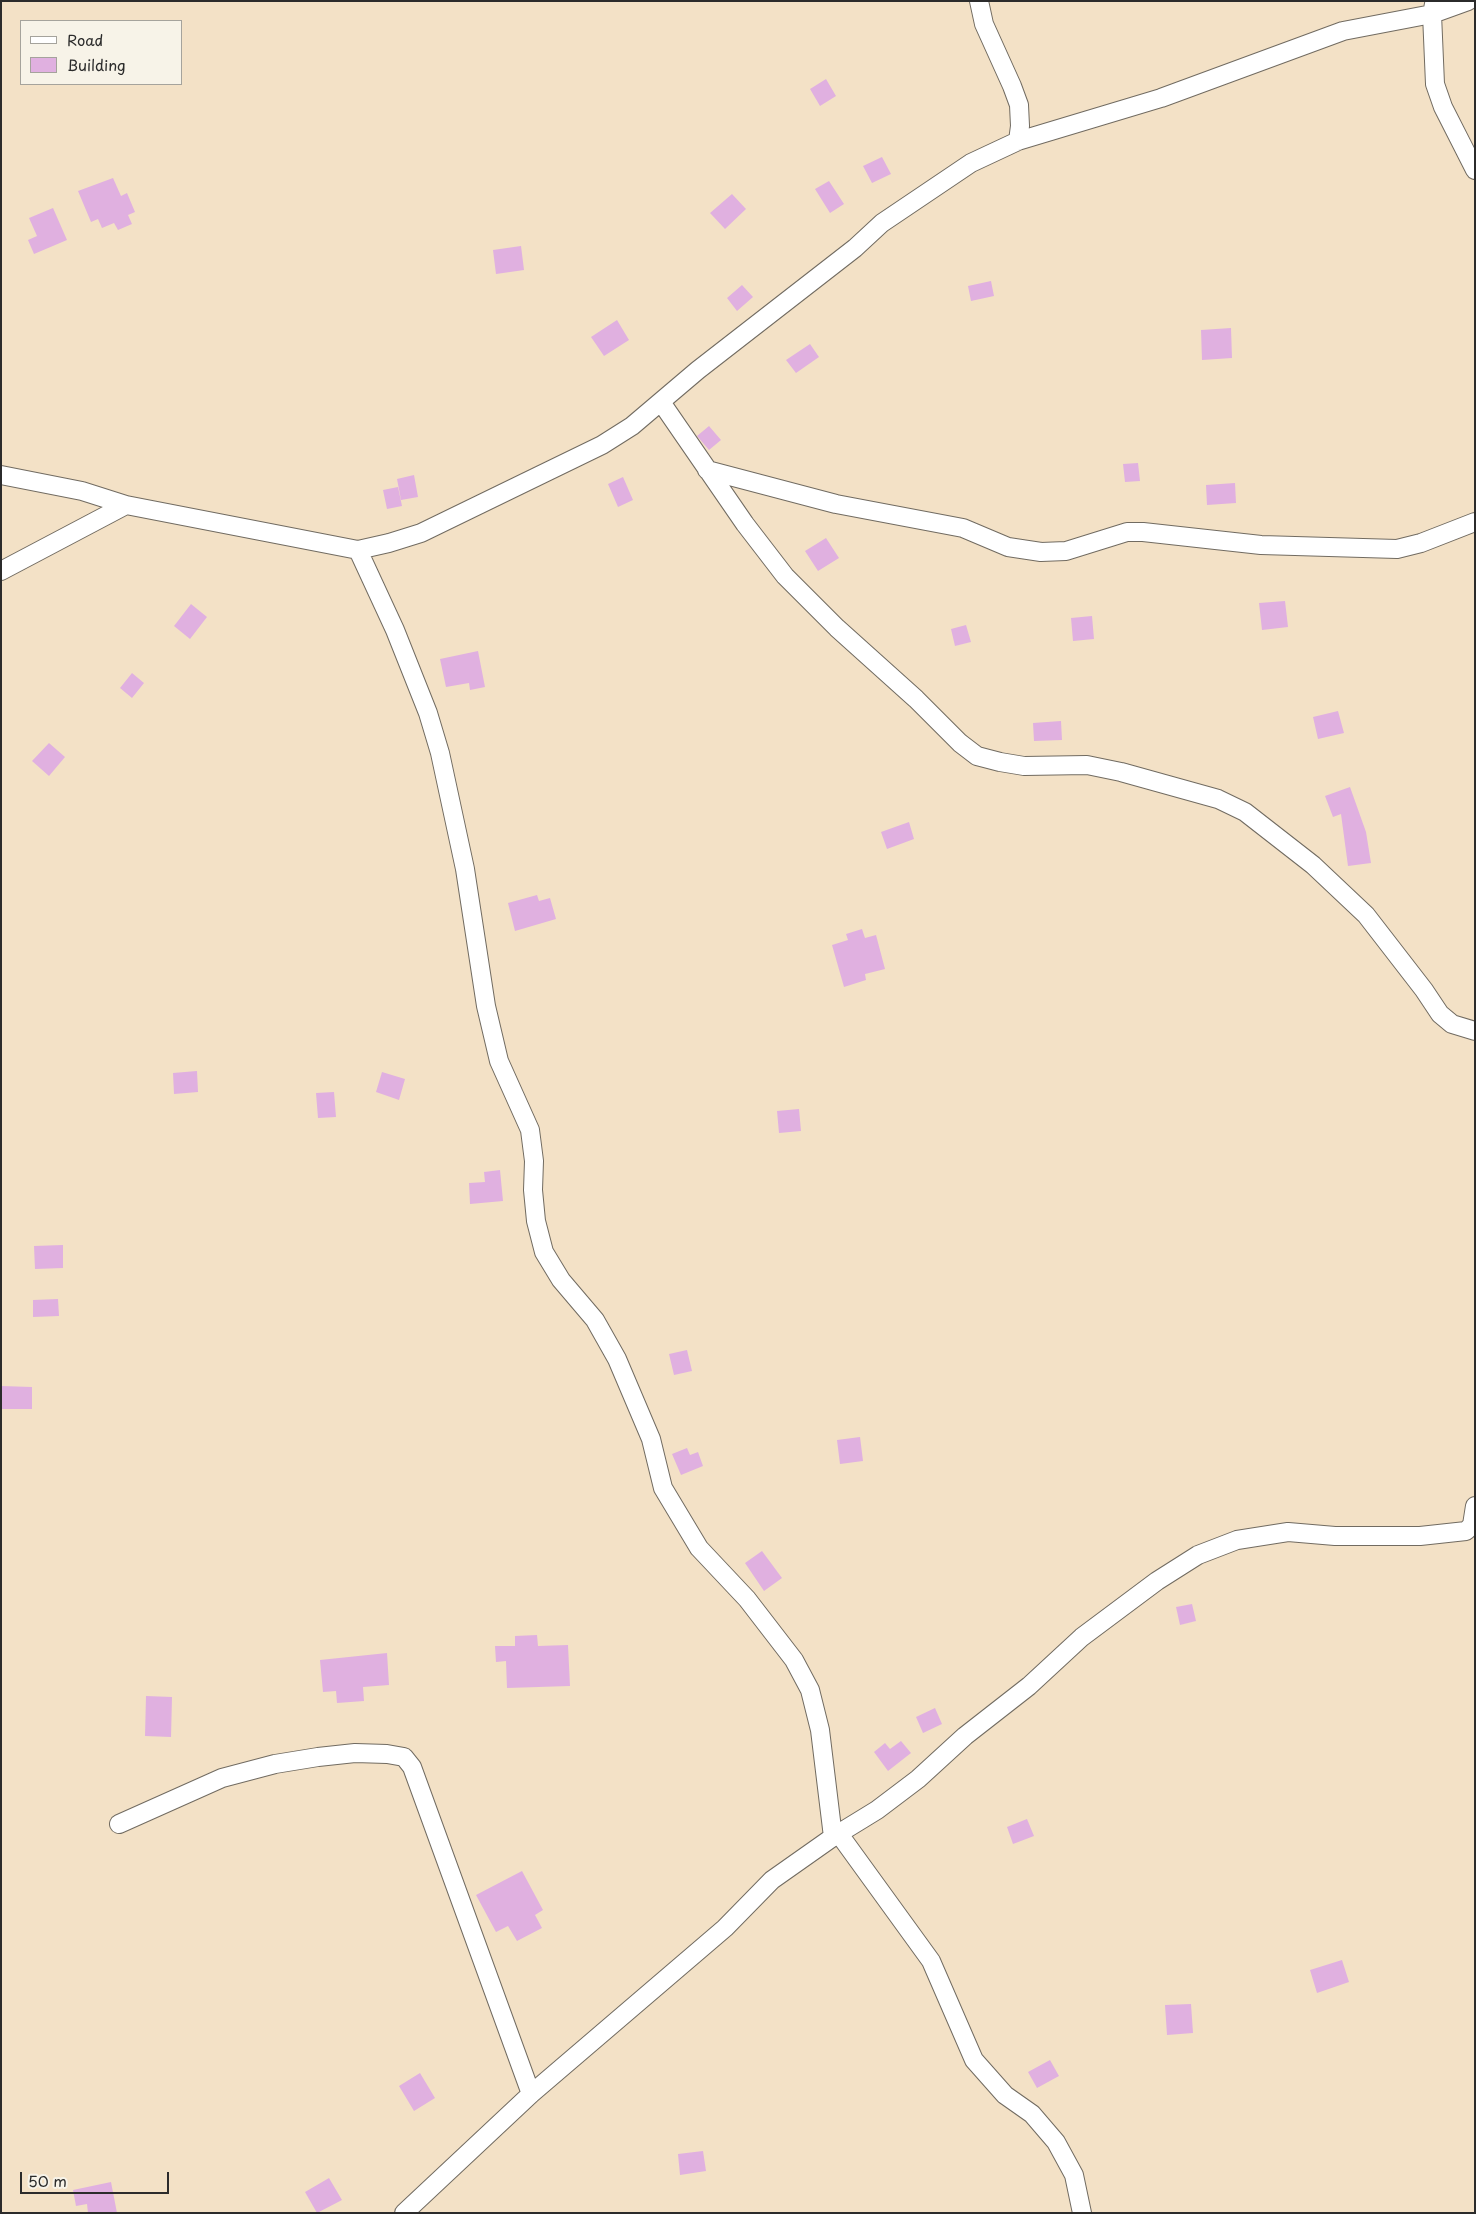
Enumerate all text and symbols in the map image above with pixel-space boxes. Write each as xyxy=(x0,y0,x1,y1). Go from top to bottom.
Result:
legend xyxy=(20,20,182,85)
text: Road xyxy=(67,28,103,51)
text: Building xyxy=(67,53,126,76)
scale bar xyxy=(22,2162,171,2194)
text: 50 m xyxy=(28,2169,67,2192)

